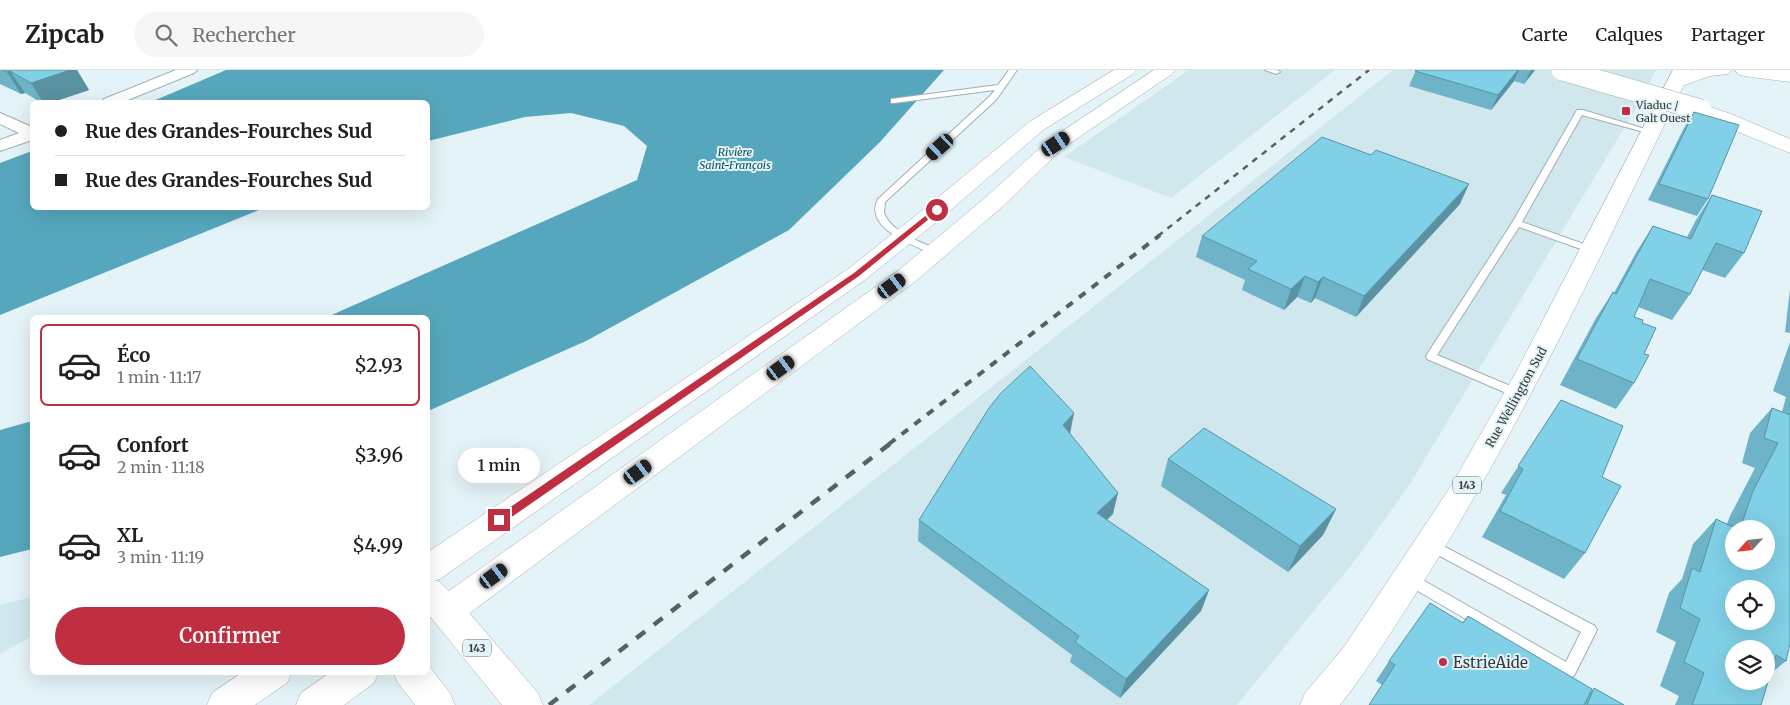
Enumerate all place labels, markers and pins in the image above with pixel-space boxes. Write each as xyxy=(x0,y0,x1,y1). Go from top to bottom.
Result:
place label: Viaduc / Galt Ouest xyxy=(1635,98,1691,125)
marker: Viaduc / Galt Ouest xyxy=(1620,105,1632,117)
place label: EstrieAide xyxy=(1453,653,1528,672)
marker: EstrieAide xyxy=(1437,656,1449,668)

